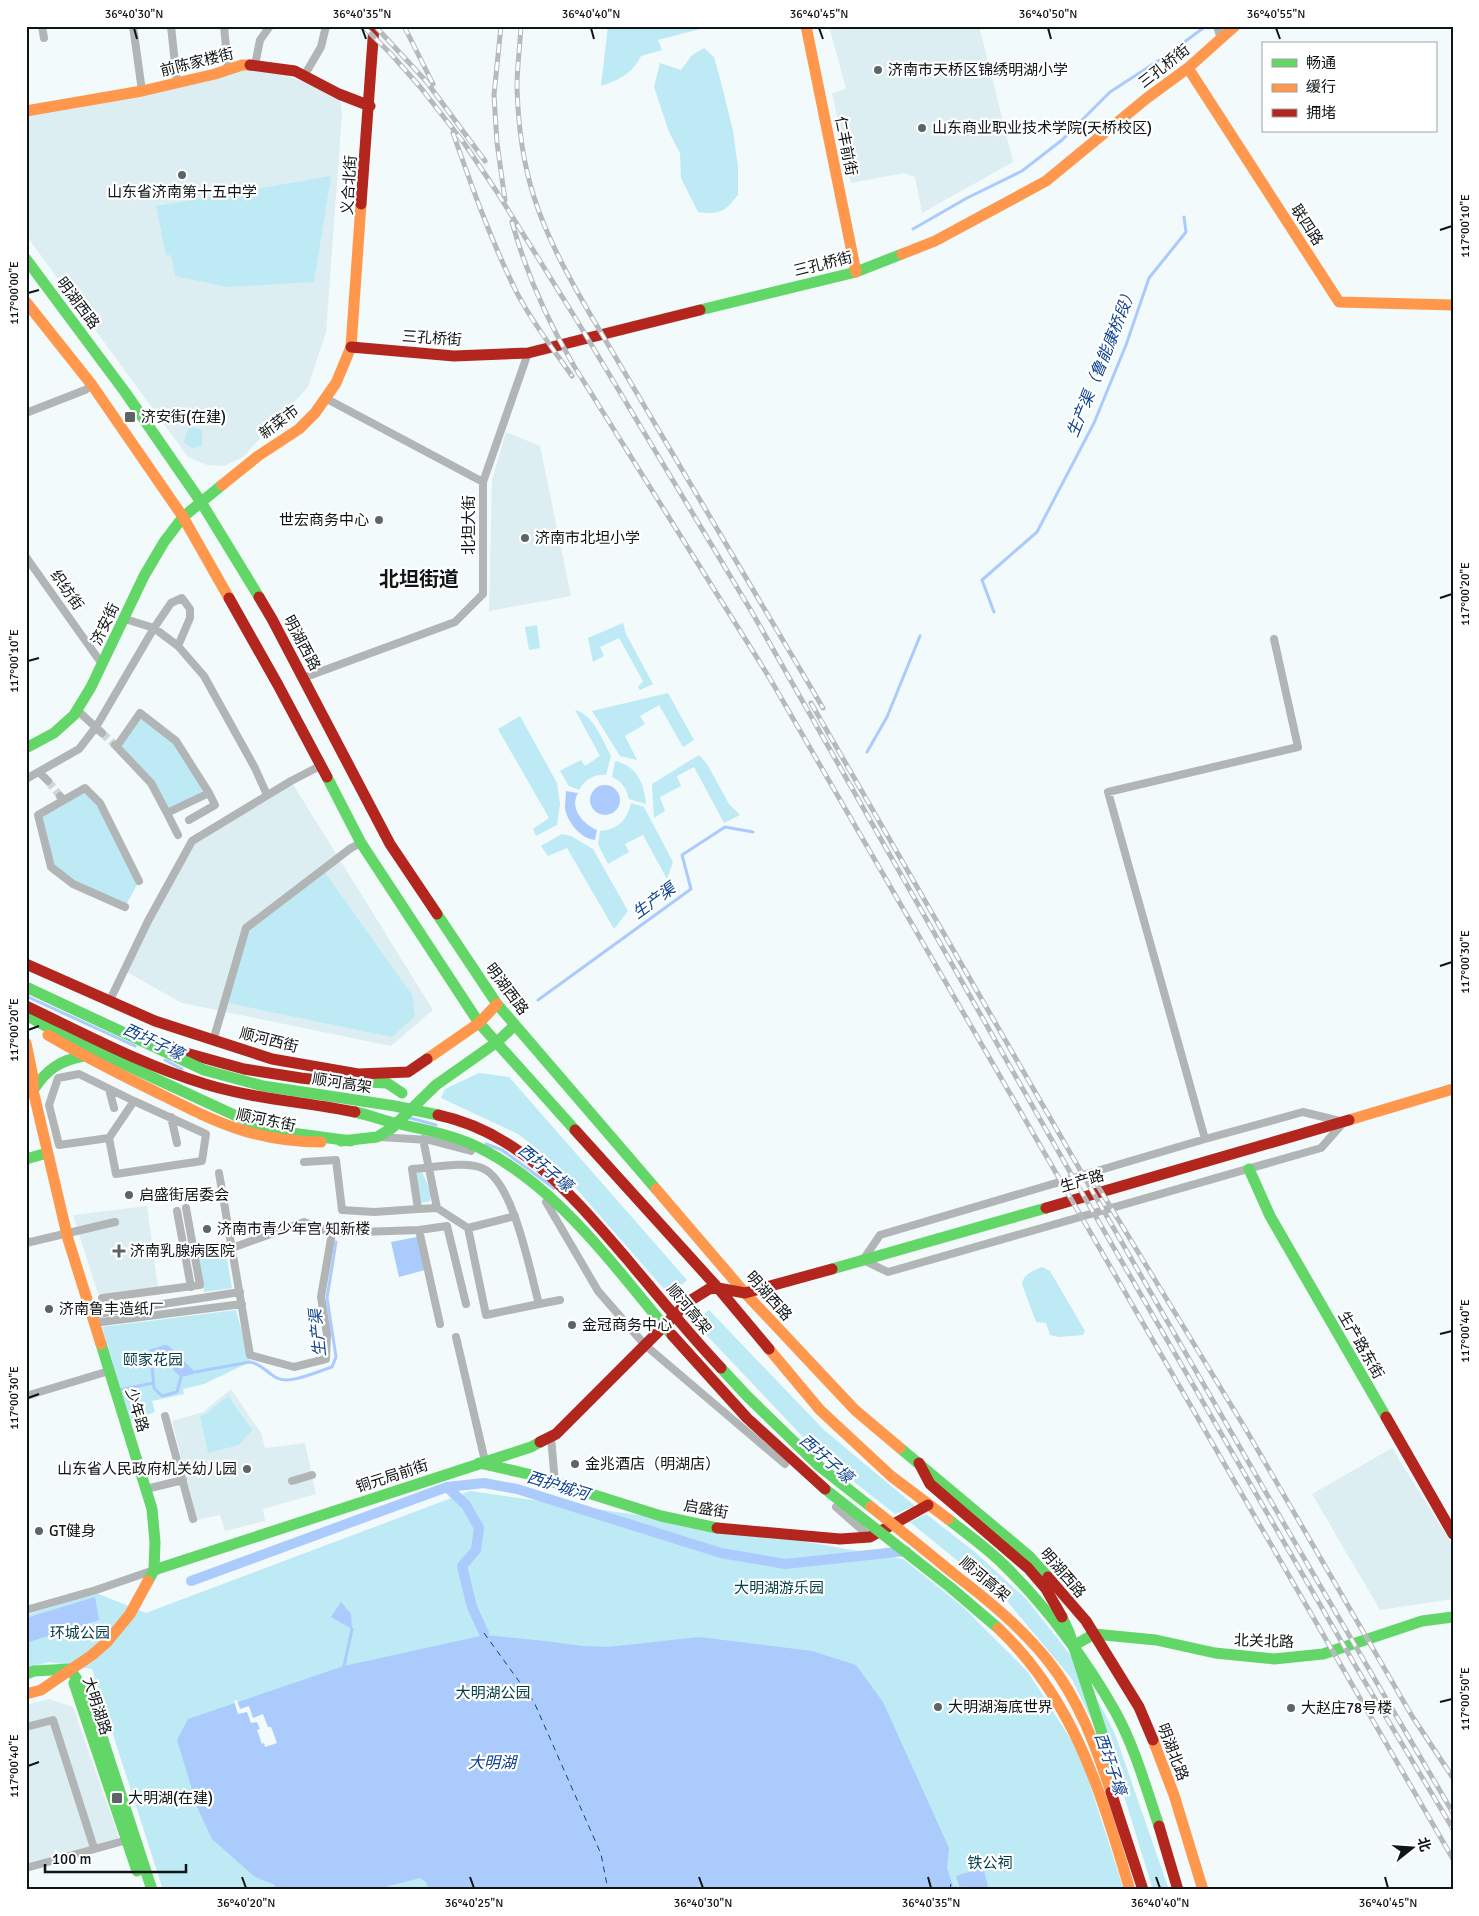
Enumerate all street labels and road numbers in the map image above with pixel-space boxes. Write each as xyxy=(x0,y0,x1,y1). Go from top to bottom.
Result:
street label: 三孔桥街 xyxy=(1135,40,1193,92)
street label: 前陈家楼街 xyxy=(158,44,236,80)
street label: 仁丰前街 xyxy=(831,115,861,177)
street label: 义合北街 xyxy=(338,154,360,216)
street label: 联四路 xyxy=(1287,201,1327,249)
street label: 三孔桥街 xyxy=(792,248,854,280)
street label: 明湖西路 xyxy=(53,274,103,332)
street label: 三孔桥街 xyxy=(401,327,463,349)
street label: 新菜市 xyxy=(256,401,302,443)
street label: 北坦大街 xyxy=(460,495,478,555)
street label: 织纺街 xyxy=(47,566,87,614)
street label: 济安街 xyxy=(87,600,123,648)
street label: 明湖西路 xyxy=(280,612,324,674)
street label: 明湖西路 xyxy=(482,960,532,1018)
street label: 顺河西街 xyxy=(238,1024,300,1056)
street label: 顺河高架 xyxy=(311,1069,373,1097)
street label: 顺河东街 xyxy=(235,1105,297,1135)
street label: 生产路 xyxy=(1058,1166,1106,1196)
street label: 明湖西路 xyxy=(742,1268,796,1324)
street label: 顺河高架 xyxy=(663,1280,715,1338)
street label: 生产路东街 xyxy=(1334,1308,1388,1382)
street label: 少年路 xyxy=(122,1386,152,1434)
street label: 铜元局前街 xyxy=(354,1456,430,1496)
street label: 启盛街 xyxy=(682,1496,730,1522)
street label: 明湖西路 xyxy=(1037,1544,1089,1602)
street label: 顺河高架 xyxy=(956,1553,1014,1605)
street label: 北关北路 xyxy=(1234,1631,1294,1651)
street label: 大明湖路 xyxy=(79,1675,115,1737)
street label: 明湖北路 xyxy=(1154,1721,1192,1783)

